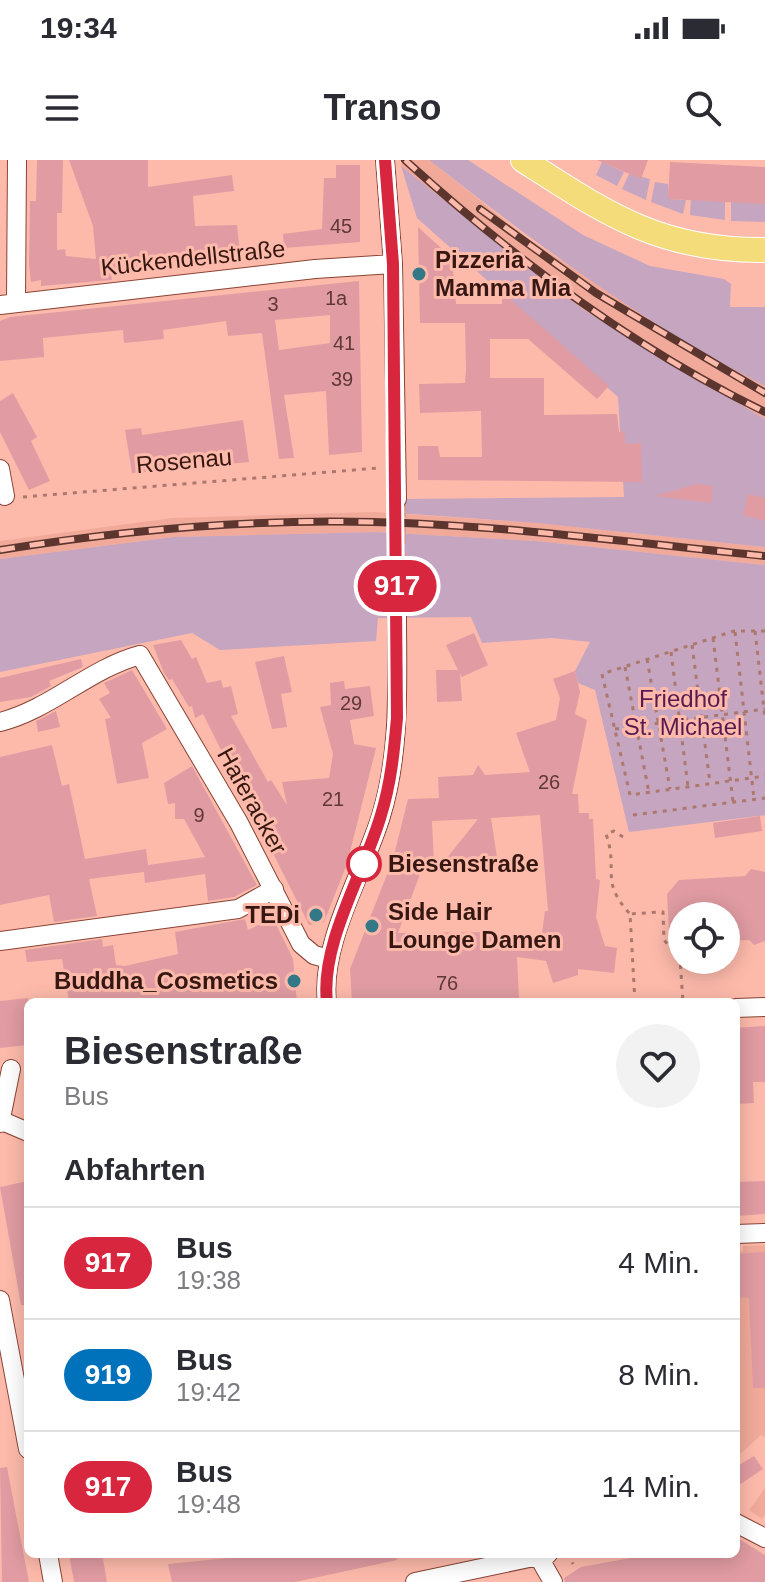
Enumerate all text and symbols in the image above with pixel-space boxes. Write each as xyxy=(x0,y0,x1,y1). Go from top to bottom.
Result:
text: 19:34 xyxy=(40,11,117,44)
icon: menu xyxy=(40,86,84,130)
icon: search xyxy=(681,86,725,130)
text: Transo xyxy=(323,87,442,128)
house number: 45 xyxy=(330,215,352,237)
street label: Kückendellstraße xyxy=(99,234,287,281)
place label: Pizzeria Mamma Mia xyxy=(435,246,572,301)
marker: Pizzeria Mamma Mia xyxy=(410,265,428,283)
house number: 1a xyxy=(325,287,348,309)
house number: 3 xyxy=(267,293,279,315)
house number: 41 xyxy=(333,332,355,354)
house number: 39 xyxy=(331,368,353,390)
street label: Rosenau xyxy=(135,443,233,478)
line badge: 917 xyxy=(351,560,443,612)
text: 917 xyxy=(374,570,420,601)
park label: Friedhof St. Michael xyxy=(624,685,742,740)
house number: 29 xyxy=(340,692,362,714)
street label: Haferacker xyxy=(212,743,293,859)
house number: 26 xyxy=(538,771,560,793)
house number: 21 xyxy=(322,788,344,810)
house number: 9 xyxy=(193,804,205,826)
marker: Biesenstraße xyxy=(347,847,381,881)
place label: Biesenstraße xyxy=(388,850,539,877)
place label: Side Hair Lounge Damen xyxy=(388,898,561,953)
place label: TEDi xyxy=(245,901,300,928)
map controls xyxy=(668,902,740,974)
button: locate xyxy=(668,902,740,974)
marker: TEDi xyxy=(307,906,325,924)
marker: Side Hair Lounge Damen xyxy=(363,917,381,935)
place label: Buddha_Cosmetics xyxy=(54,967,278,994)
marker: Buddha_Cosmetics xyxy=(285,972,303,990)
house number: 76 xyxy=(436,972,458,994)
button: heart xyxy=(616,1024,700,1108)
text: Biesenstraße xyxy=(64,1030,303,1072)
text: Bus xyxy=(64,1081,109,1111)
text: Abfahrten xyxy=(64,1153,206,1186)
text: Bus xyxy=(176,1231,233,1264)
text: 4 Min. xyxy=(618,1246,700,1279)
text: 917 xyxy=(85,1247,131,1278)
text: 19:38 xyxy=(176,1265,241,1295)
text: Bus xyxy=(176,1343,233,1376)
text: 8 Min. xyxy=(618,1358,700,1391)
text: 919 xyxy=(85,1359,131,1390)
text: 19:42 xyxy=(176,1377,241,1407)
text: Bus xyxy=(176,1455,233,1488)
text: 14 Min. xyxy=(602,1470,700,1503)
text: 917 xyxy=(85,1471,131,1502)
text: 19:48 xyxy=(176,1489,241,1519)

